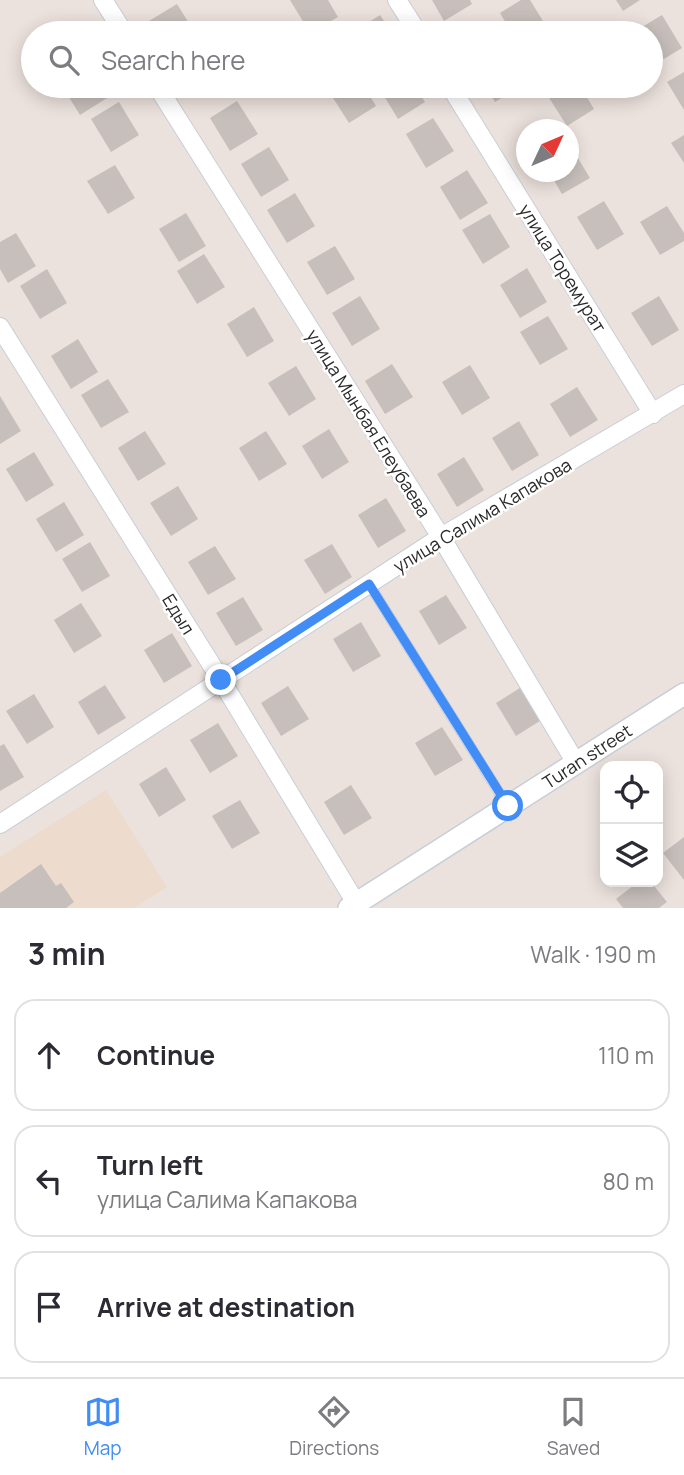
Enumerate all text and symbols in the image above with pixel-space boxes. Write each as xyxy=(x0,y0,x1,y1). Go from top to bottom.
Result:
search box xyxy=(21,21,663,98)
icon: search xyxy=(45,41,83,79)
text: Search here xyxy=(101,42,246,78)
north arrow xyxy=(516,119,579,182)
street label: улица Торемурат xyxy=(514,199,612,337)
street label: улица Мынбая Елеубаева xyxy=(301,324,437,522)
street label: улица Салима Капакова xyxy=(388,452,576,578)
street label: Едыл xyxy=(157,589,201,639)
route end xyxy=(205,664,236,695)
street label: Turan street xyxy=(538,718,636,794)
map controls xyxy=(600,761,663,887)
button: locate xyxy=(600,761,663,824)
route start xyxy=(492,790,523,821)
button: layers xyxy=(600,824,663,887)
text: 3 min xyxy=(28,933,106,974)
text: Walk · 190 m xyxy=(530,938,656,970)
icon: ahead xyxy=(30,1036,68,1074)
text: Continue xyxy=(97,1037,215,1073)
text: 110 m xyxy=(598,1039,654,1071)
text: Turn left xyxy=(97,1147,204,1183)
icon: left xyxy=(30,1162,68,1200)
text: 80 m xyxy=(603,1165,654,1197)
text: улица Салима Капакова xyxy=(97,1183,358,1215)
icon: arrive xyxy=(30,1288,68,1326)
text: Arrive at destination xyxy=(97,1289,355,1325)
tab: Map xyxy=(84,1393,122,1461)
tab: Directions xyxy=(289,1393,379,1461)
tab: Saved xyxy=(547,1393,600,1461)

